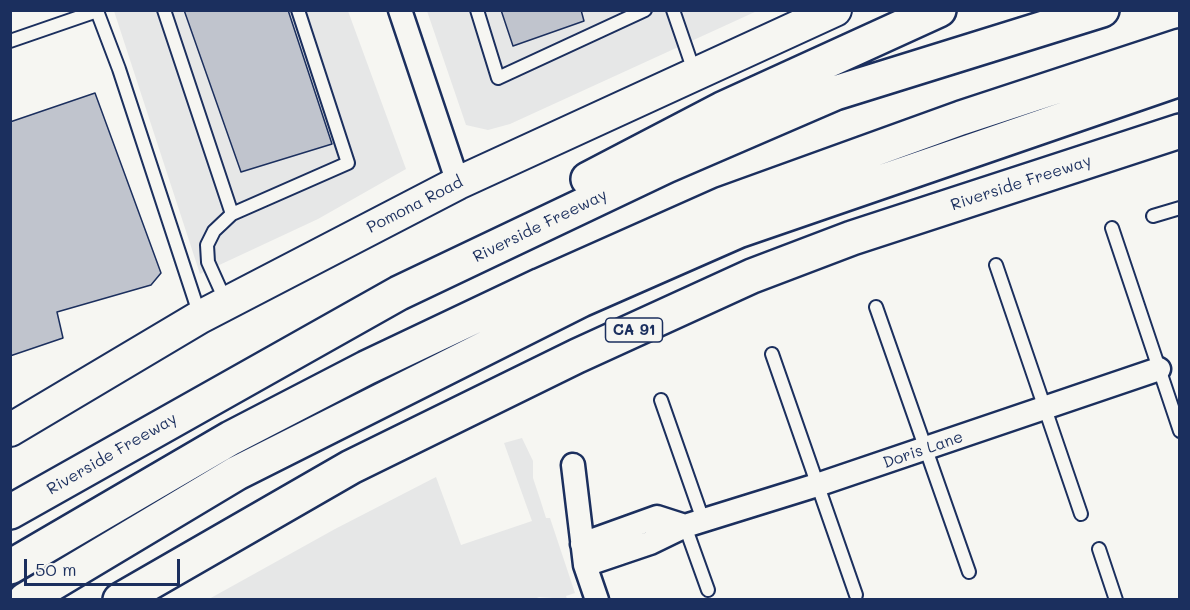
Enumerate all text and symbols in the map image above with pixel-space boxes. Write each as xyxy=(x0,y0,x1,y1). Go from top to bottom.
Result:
street label: Riverside Freeway xyxy=(948,151,1094,215)
street label: Pomona Road xyxy=(364,173,466,237)
street label: Riverside Freeway xyxy=(470,185,610,267)
road number: CA 91 xyxy=(606,318,662,342)
street label: Riverside Freeway xyxy=(44,409,180,499)
street label: Doris Lane xyxy=(880,427,966,473)
scale bar xyxy=(27,547,183,585)
text: 50 m xyxy=(35,557,77,581)

